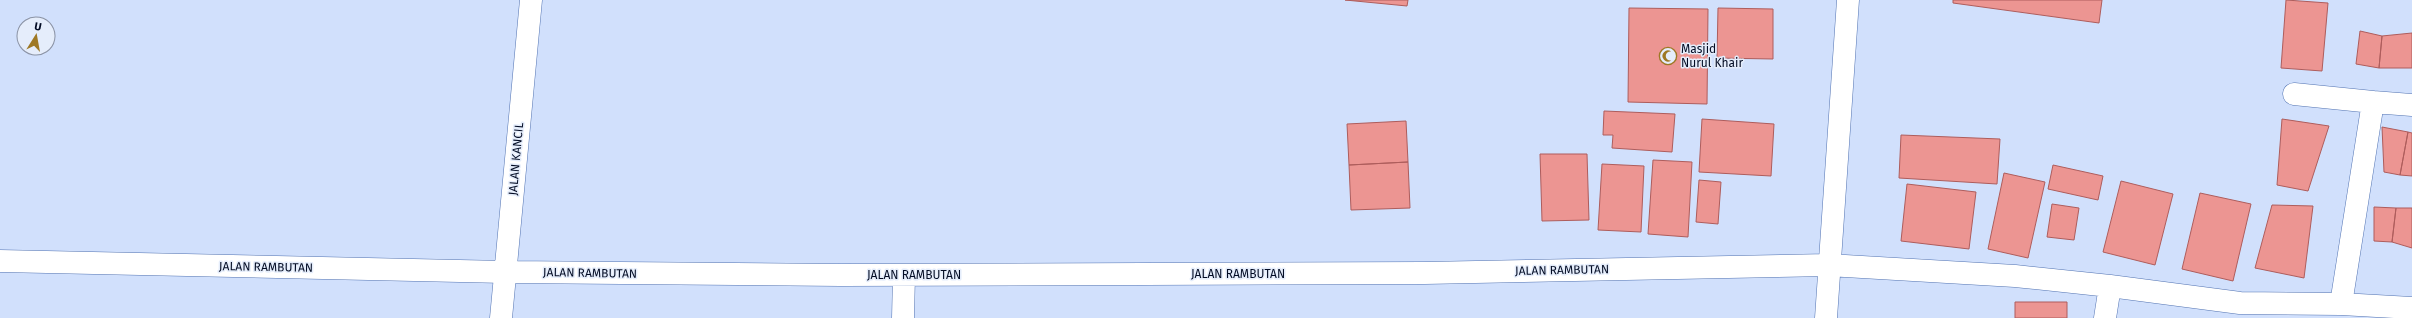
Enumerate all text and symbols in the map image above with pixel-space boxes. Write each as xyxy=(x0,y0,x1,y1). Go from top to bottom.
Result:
north arrow xyxy=(16,16,56,56)
text: U xyxy=(33,20,43,34)
place label: Masjid Nurul Khair xyxy=(1681,42,1744,70)
mosque icon: Masjid Nurul Khair xyxy=(1658,46,1678,66)
street label: JALAN KANCIL xyxy=(506,122,526,196)
street label: JALAN RAMBUTAN xyxy=(219,259,313,275)
street label: JALAN RAMBUTAN xyxy=(1515,262,1609,278)
street label: JALAN RAMBUTAN xyxy=(543,265,637,281)
street label: JALAN RAMBUTAN xyxy=(1191,267,1285,281)
street label: JALAN RAMBUTAN xyxy=(867,268,961,282)

